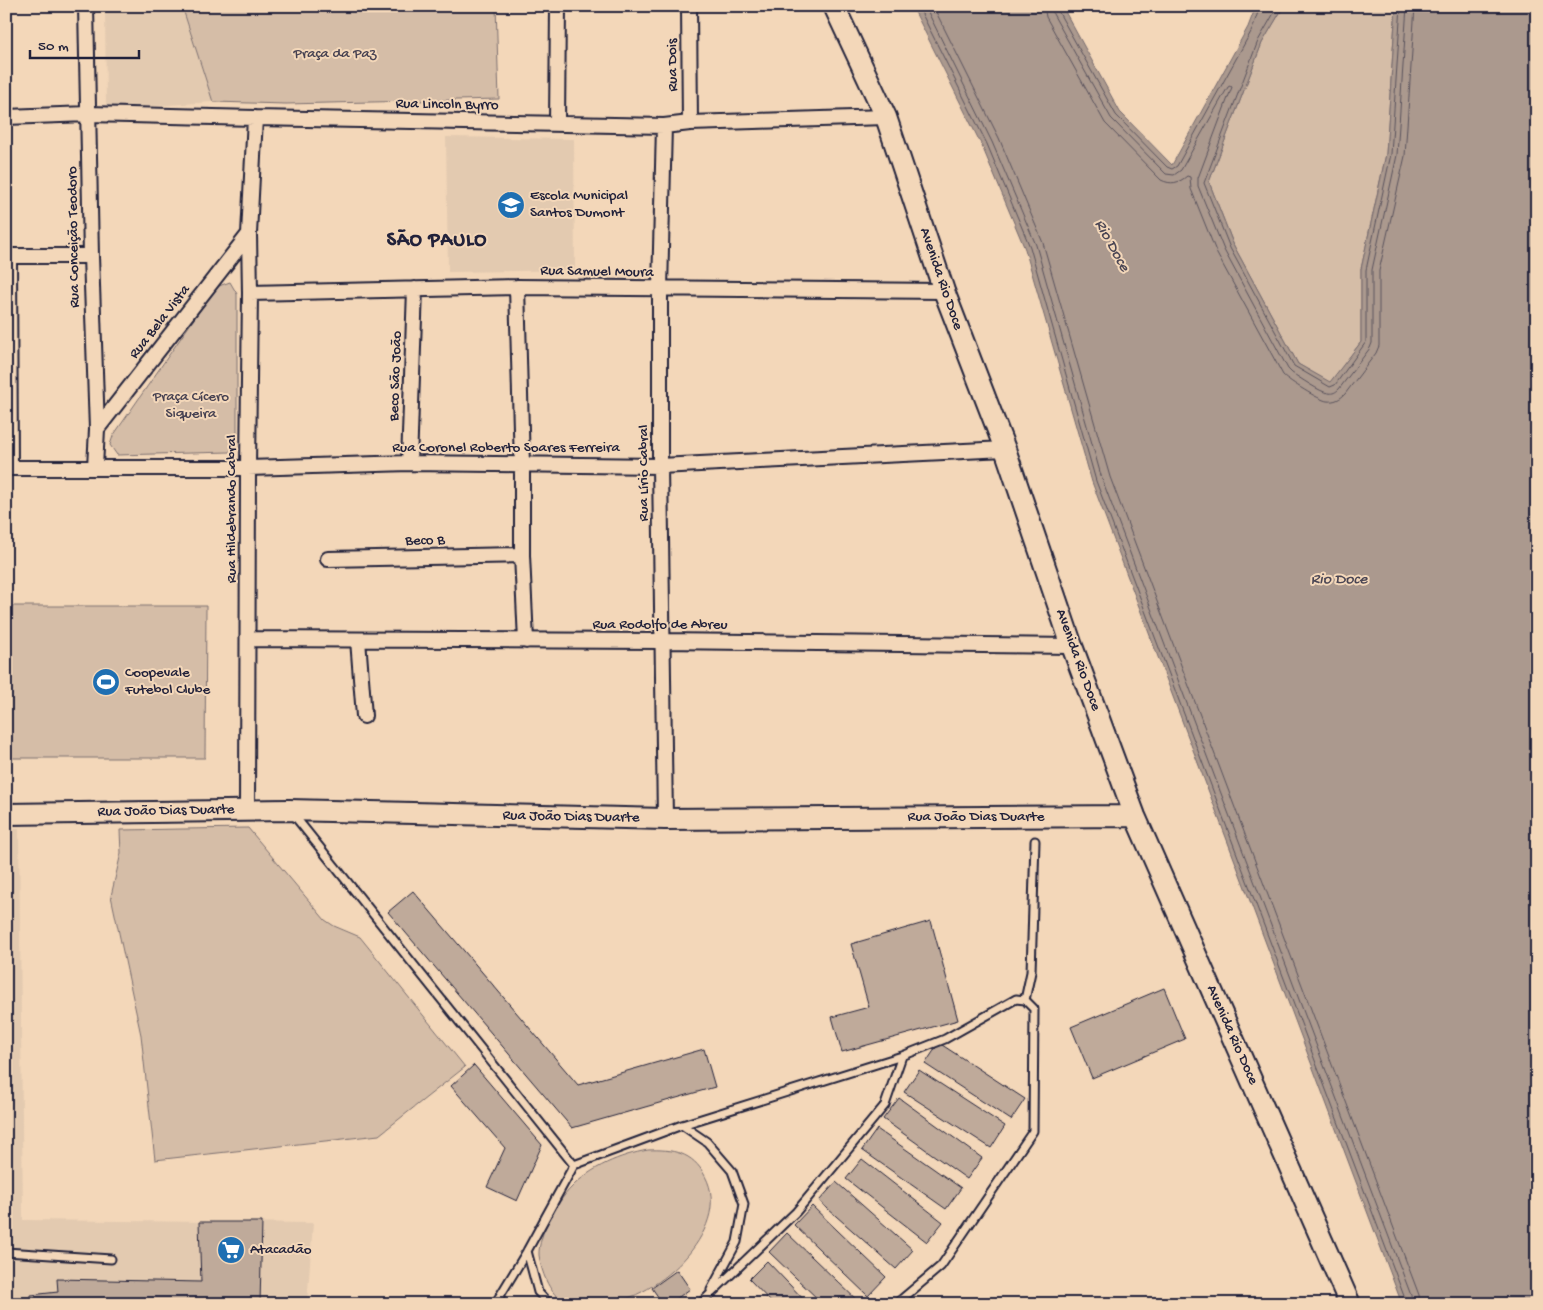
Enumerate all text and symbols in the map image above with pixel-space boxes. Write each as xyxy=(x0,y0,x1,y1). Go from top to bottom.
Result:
scale bar xyxy=(30,28,139,60)
text: 50 m xyxy=(38,38,69,56)
street label: Rua Dois xyxy=(664,38,682,92)
park label: Praça da Paz xyxy=(293,45,377,63)
street label: Rua Lincoln Byrro xyxy=(395,95,499,115)
street label: Rua Conceição Teodoro xyxy=(64,166,84,308)
place label: Escola Municipal Santos Dumont xyxy=(530,187,628,222)
school or university icon: Escola Municipal Santos Dumont xyxy=(496,190,526,220)
water label: Rio Doce xyxy=(1089,217,1133,276)
street label: Avenida Rio Doce xyxy=(915,225,967,333)
district label: SÃO PAULO xyxy=(387,229,487,253)
street label: Rua Samuel Moura xyxy=(540,262,654,282)
street label: Rua Bela Vista xyxy=(126,281,195,363)
street label: Beco São João xyxy=(385,330,407,422)
park label: Praça Cícero Siqueira xyxy=(152,388,229,423)
street label: Rua Lírio Cabral xyxy=(635,425,653,521)
street label: Rua Hildebrando Cabral xyxy=(223,435,241,583)
street label: Rua Coronel Roberto Soares Ferreira xyxy=(392,439,620,457)
street label: Beco B xyxy=(404,532,445,550)
water label: Rio Doce xyxy=(1311,571,1368,590)
street label: Avenida Rio Doce xyxy=(1051,607,1105,714)
street label: Rua Rodolfo de Abreu xyxy=(592,616,728,634)
place label: Coopevale Futebol Clube xyxy=(124,664,211,699)
sports icon: Coopevale Futebol Clube xyxy=(91,667,121,697)
street label: Rua João Dias Duarte xyxy=(97,801,235,821)
street label: Rua João Dias Duarte xyxy=(502,807,640,827)
street label: Rua João Dias Duarte xyxy=(908,808,1045,826)
street label: Avenida Rio Doce xyxy=(1202,982,1262,1088)
supermarket icon: Atacadão xyxy=(216,1235,246,1265)
place label: Atacadão xyxy=(250,1241,312,1259)

